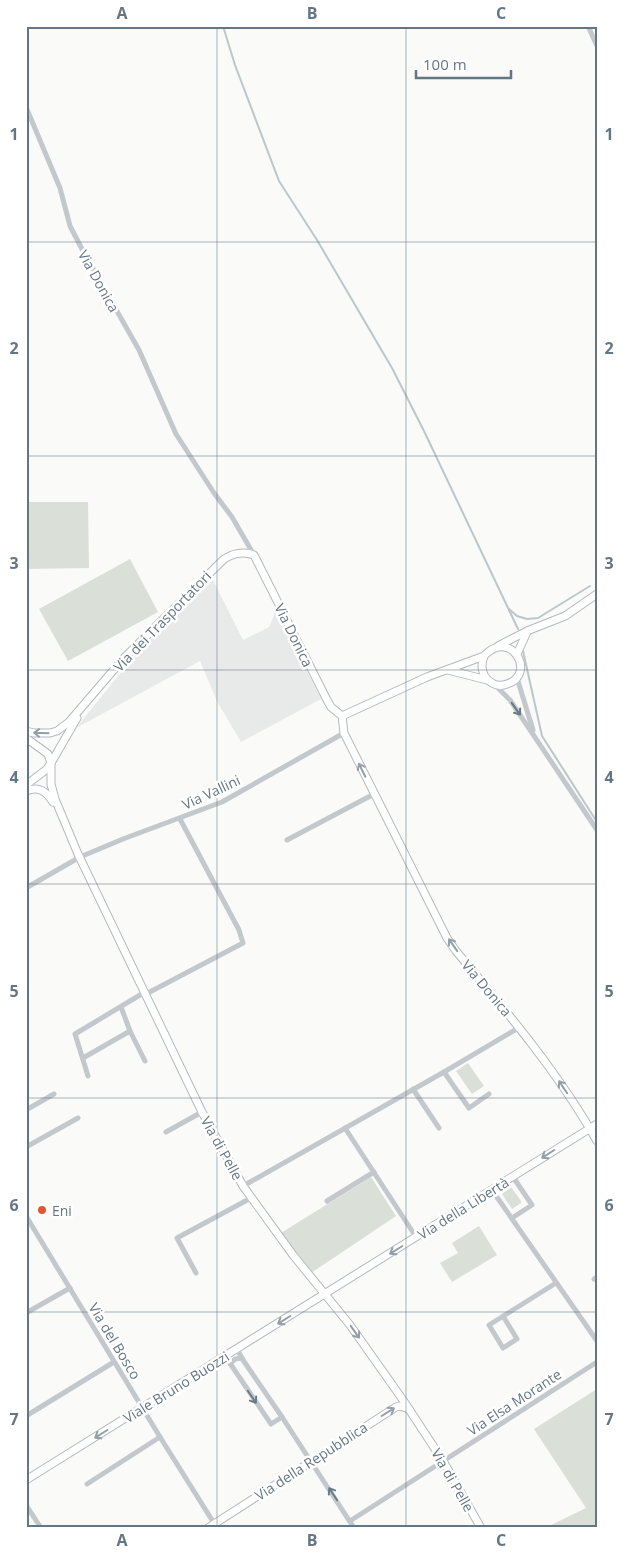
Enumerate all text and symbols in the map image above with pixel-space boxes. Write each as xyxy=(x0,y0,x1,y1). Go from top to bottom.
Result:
text: A xyxy=(116,2,128,24)
text: B xyxy=(307,2,317,24)
text: C xyxy=(496,2,506,24)
scale bar xyxy=(416,48,510,80)
text: 100 m xyxy=(423,54,467,74)
text: 1 xyxy=(9,123,19,145)
text: 1 xyxy=(604,123,614,145)
street label: Via Donica xyxy=(74,246,124,316)
text: 2 xyxy=(9,337,19,359)
text: 2 xyxy=(604,337,614,359)
text: 3 xyxy=(9,552,19,574)
text: 3 xyxy=(604,552,614,574)
street label: Via dei Trasportatori xyxy=(109,567,215,675)
street label: Via Donica xyxy=(270,600,318,670)
one-way arrow xyxy=(511,702,521,716)
one-way arrow xyxy=(33,728,49,738)
one-way arrow xyxy=(357,763,366,778)
text: 4 xyxy=(9,766,19,788)
text: 4 xyxy=(604,766,614,788)
street label: Via Vallini xyxy=(179,770,243,814)
one-way arrow xyxy=(448,938,458,952)
street label: Via Donica xyxy=(458,956,516,1020)
text: 5 xyxy=(9,980,19,1002)
text: 5 xyxy=(604,980,614,1002)
one-way arrow xyxy=(558,1081,568,1095)
street label: Via di Pelle xyxy=(197,1113,247,1183)
one-way arrow xyxy=(542,1150,556,1160)
street label: Via della Libertà xyxy=(414,1172,512,1244)
text: 6 xyxy=(9,1194,19,1216)
text: 6 xyxy=(604,1194,614,1216)
place label: Eni xyxy=(52,1201,72,1220)
marker: Eni xyxy=(36,1204,48,1216)
one-way arrow xyxy=(389,1245,403,1255)
street label: Via del Bosco xyxy=(85,1299,145,1383)
one-way arrow xyxy=(277,1314,291,1325)
one-way arrow xyxy=(350,1325,360,1339)
street label: Viale Bruno Buozzi xyxy=(119,1347,233,1427)
street label: Via Elsa Morante xyxy=(463,1364,565,1440)
one-way arrow xyxy=(247,1389,257,1403)
one-way arrow xyxy=(380,1406,394,1416)
text: 7 xyxy=(9,1408,19,1430)
text: 7 xyxy=(604,1408,614,1430)
street label: Via della Repubblica xyxy=(251,1417,371,1505)
one-way arrow xyxy=(95,1430,109,1440)
street label: Via di Pelle xyxy=(427,1445,479,1515)
one-way arrow xyxy=(327,1488,337,1502)
text: A xyxy=(116,1529,128,1551)
text: B xyxy=(307,1529,317,1551)
text: C xyxy=(496,1529,506,1551)

